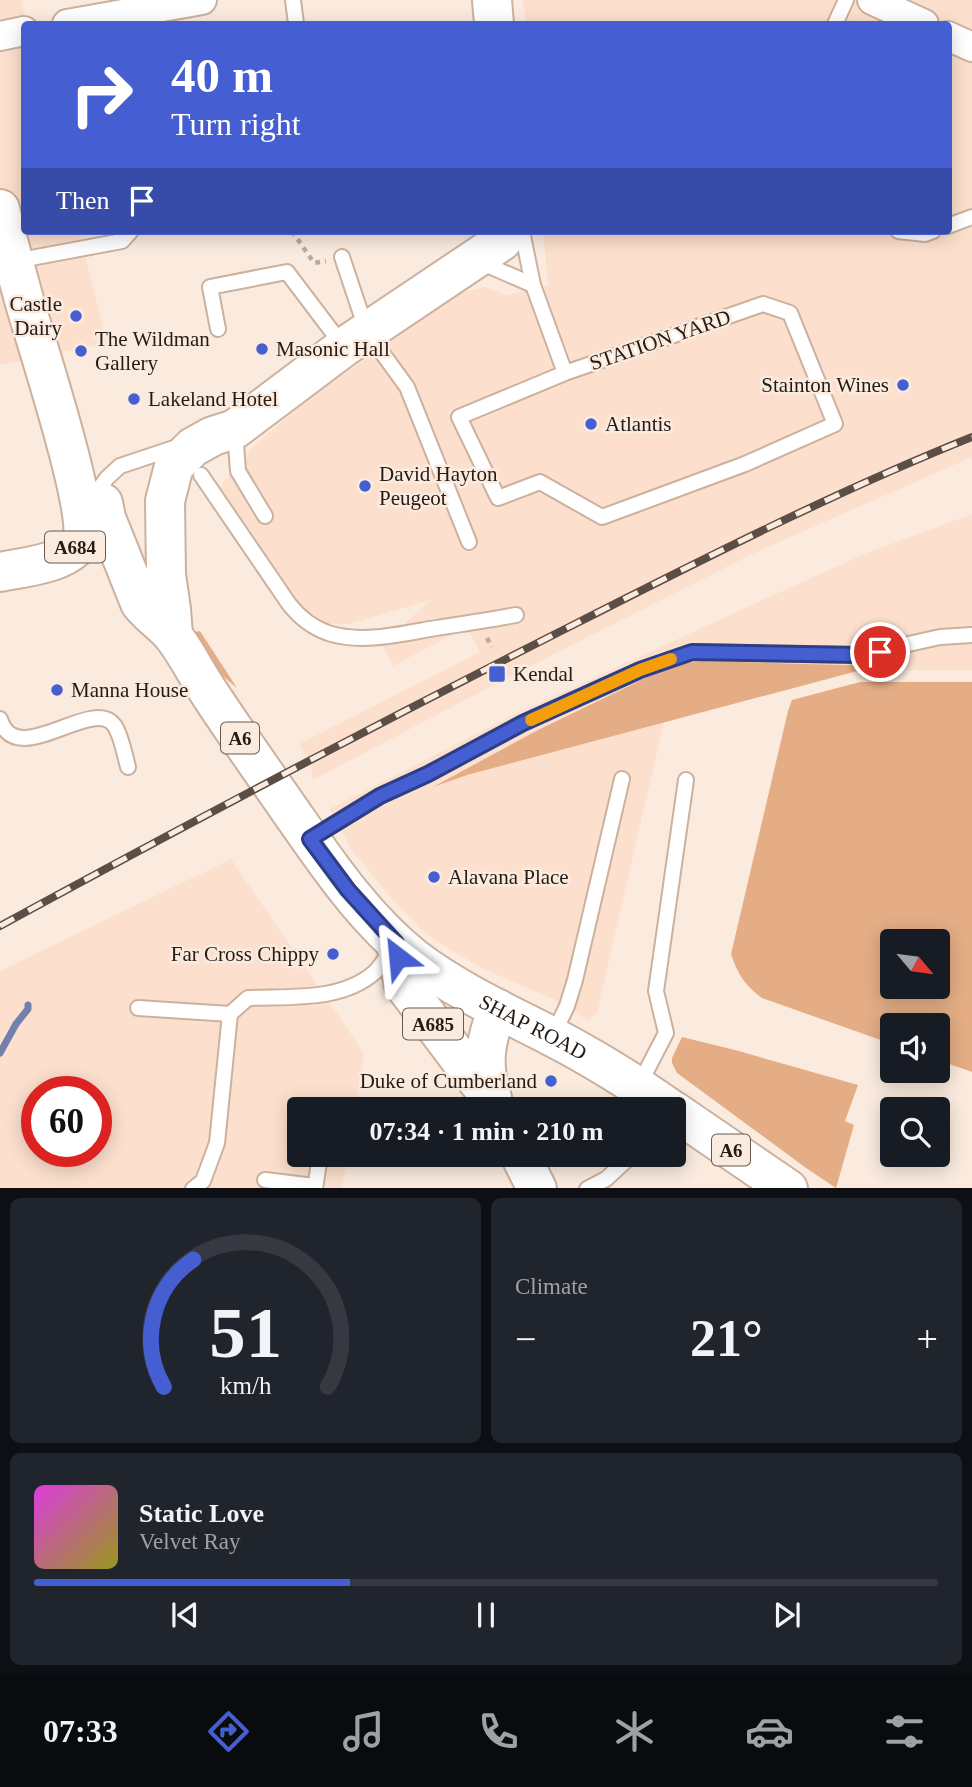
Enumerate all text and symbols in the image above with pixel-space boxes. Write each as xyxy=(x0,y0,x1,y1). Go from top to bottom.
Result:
text: 40 m xyxy=(171,48,273,103)
icon: right xyxy=(56,49,147,140)
text: Turn right xyxy=(171,106,301,142)
icon: arrive xyxy=(123,182,161,220)
text: Then xyxy=(56,186,109,215)
place label: Castle Dairy xyxy=(10,292,62,340)
street label: STATION YARD xyxy=(586,305,734,375)
marker: Castle Dairy xyxy=(68,308,84,324)
place label: The Wildman Gallery xyxy=(95,327,210,375)
place label: Masonic Hall xyxy=(276,337,390,361)
marker: Masonic Hall xyxy=(254,341,270,357)
marker: The Wildman Gallery xyxy=(73,343,89,359)
place label: Stainton Wines xyxy=(761,373,889,397)
marker: Stainton Wines xyxy=(895,377,911,393)
place label: Lakeland Hotel xyxy=(148,387,278,411)
marker: Lakeland Hotel xyxy=(126,391,142,407)
place label: Atlantis xyxy=(605,412,672,436)
marker: Atlantis xyxy=(583,416,599,432)
place label: David Hayton Peugeot xyxy=(379,462,498,510)
marker: David Hayton Peugeot xyxy=(357,478,373,494)
road number: A684 xyxy=(45,532,105,562)
pin xyxy=(850,622,910,682)
icon: arrive xyxy=(861,633,899,671)
place label: Kendal xyxy=(513,662,574,686)
marker: Kendal xyxy=(487,664,507,684)
place label: Manna House xyxy=(71,678,188,702)
marker: Manna House xyxy=(49,682,65,698)
road number: A6 xyxy=(221,722,259,754)
place label: Alavana Place xyxy=(448,865,569,889)
marker: Alavana Place xyxy=(426,869,442,885)
position arrow xyxy=(361,920,435,994)
north arrow xyxy=(880,929,950,999)
map controls xyxy=(880,929,950,1167)
place label: Far Cross Chippy xyxy=(171,942,319,966)
marker: Far Cross Chippy xyxy=(325,946,341,962)
street label: SHAP ROAD xyxy=(475,990,591,1065)
road number: A685 xyxy=(403,1008,463,1040)
button: sound xyxy=(880,1013,950,1083)
place label: Duke of Cumberland xyxy=(360,1069,537,1093)
marker: Duke of Cumberland xyxy=(543,1073,559,1089)
speed limit sign: 60 xyxy=(21,1076,112,1167)
button: search xyxy=(880,1097,950,1167)
text: 07:34 · 1 min · 210 m xyxy=(370,1117,604,1146)
road number: A6 xyxy=(712,1134,750,1166)
text: Climate xyxy=(515,1274,588,1299)
text: 51 xyxy=(209,1292,282,1373)
text: 21° xyxy=(690,1310,763,1367)
text: − xyxy=(515,1318,536,1360)
text: + xyxy=(917,1318,938,1360)
text: km/h xyxy=(220,1371,272,1398)
text: Static Love xyxy=(139,1499,264,1528)
text: Velvet Ray xyxy=(139,1529,241,1554)
icon: previous xyxy=(166,1596,204,1634)
icon: pause xyxy=(467,1596,505,1634)
icon: next xyxy=(768,1596,806,1634)
icon: directions xyxy=(204,1707,253,1756)
icon: music xyxy=(339,1707,388,1756)
icon: phone xyxy=(474,1707,523,1756)
icon: climate xyxy=(610,1707,659,1756)
icon: car xyxy=(745,1707,794,1756)
icon: filters xyxy=(880,1707,929,1756)
text: 07:33 xyxy=(43,1713,118,1749)

